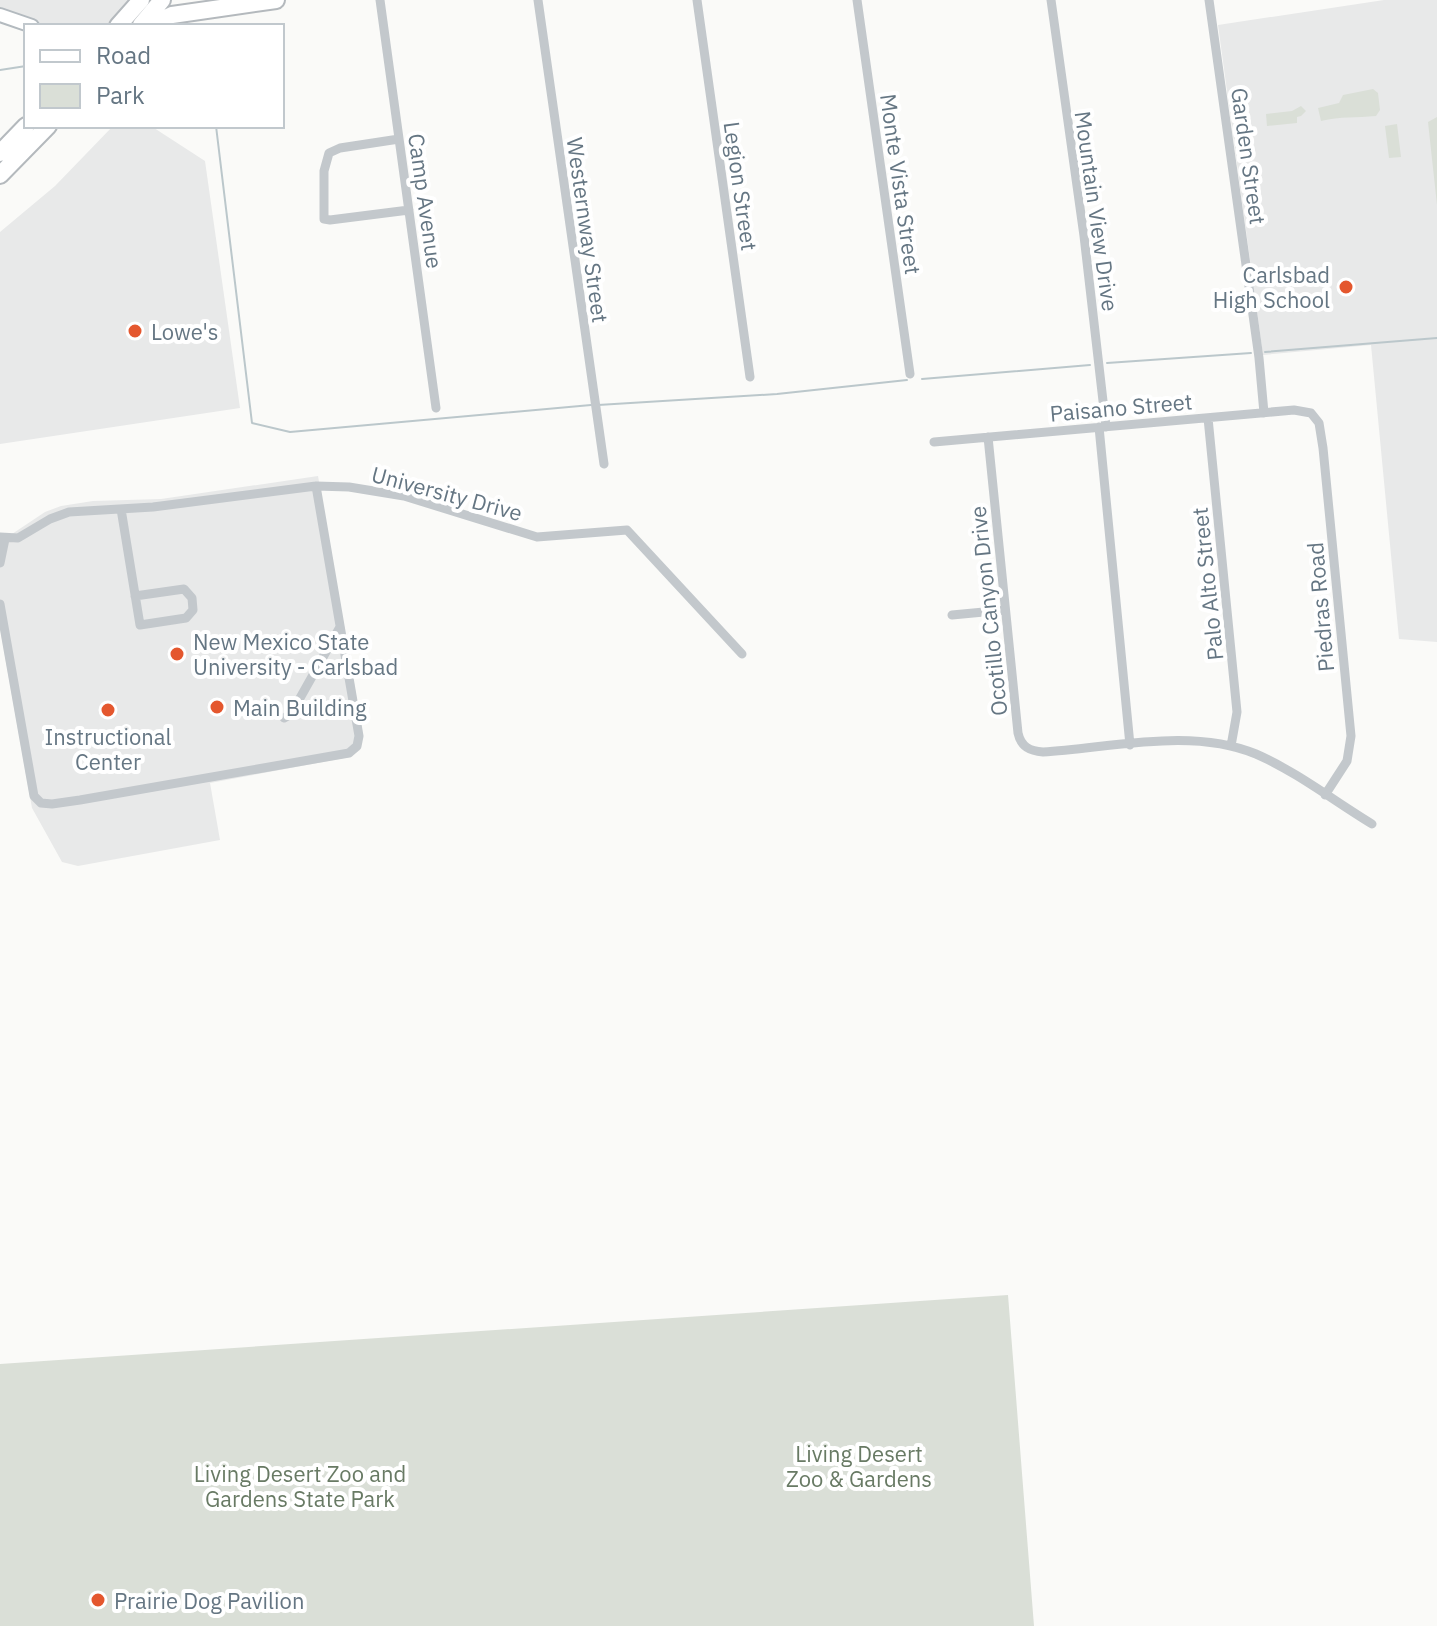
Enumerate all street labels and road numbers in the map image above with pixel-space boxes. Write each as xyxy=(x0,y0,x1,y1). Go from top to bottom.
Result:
street label: Garden Street xyxy=(1225,86,1273,226)
street label: Monte Vista Street xyxy=(874,92,928,276)
street label: Mountain View Drive xyxy=(1069,109,1125,313)
street label: Legion Street xyxy=(718,119,764,253)
street label: Camp Avenue xyxy=(402,132,450,270)
street label: Westernway Street xyxy=(561,135,615,325)
street label: Paisano Street xyxy=(1048,386,1194,428)
street label: University Drive xyxy=(368,459,526,527)
street label: Ocotillo Canyon Drive xyxy=(963,505,1013,717)
street label: Palo Alto Street xyxy=(1185,506,1229,662)
street label: Piedras Road xyxy=(1300,541,1340,673)

